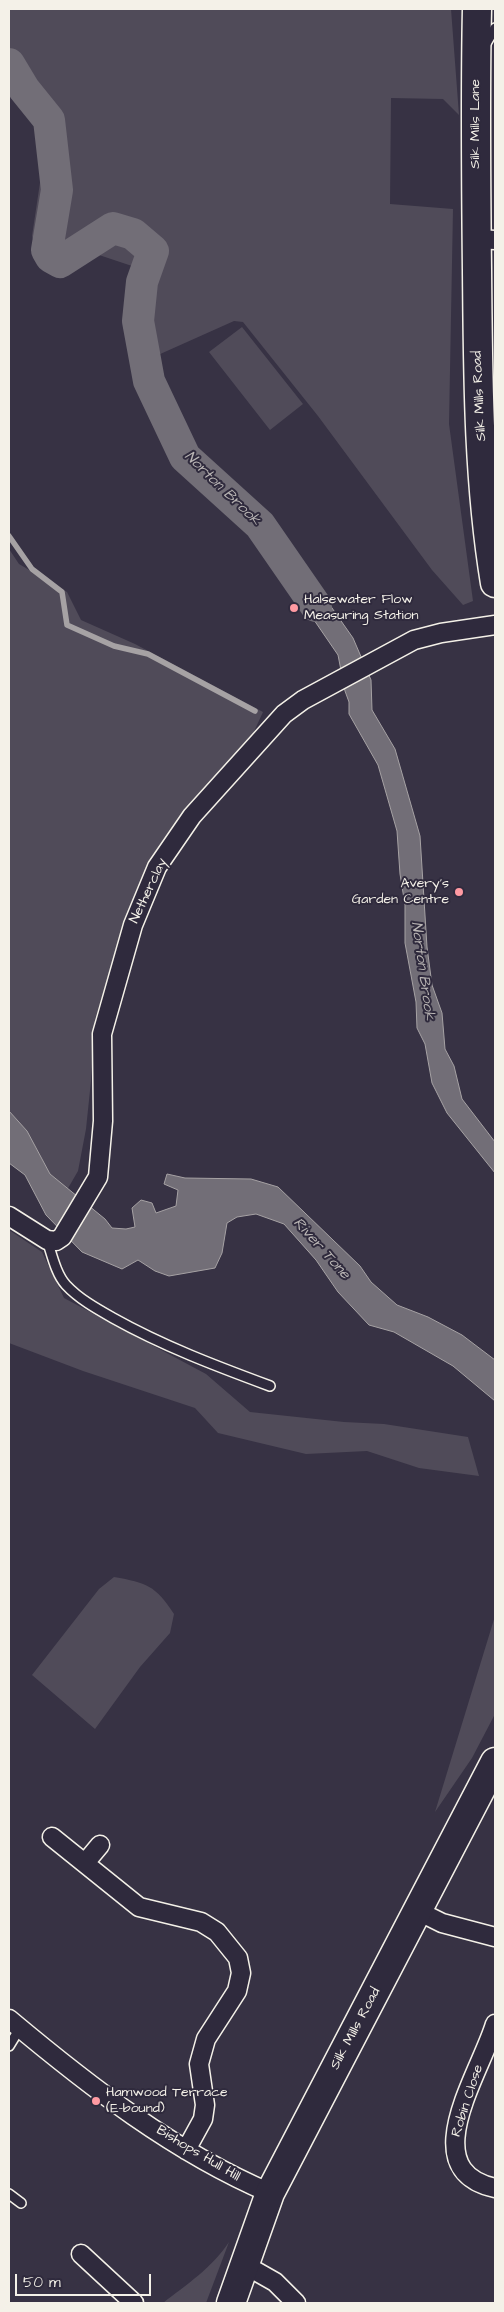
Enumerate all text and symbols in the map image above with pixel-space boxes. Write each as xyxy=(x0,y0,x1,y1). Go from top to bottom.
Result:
street label: Silk Mills Lane xyxy=(468,79,484,169)
street label: Silk Mills Road xyxy=(469,350,491,442)
water label: Norton Brook xyxy=(180,448,264,530)
place label: Halsewater Flow Measuring Station xyxy=(304,592,419,624)
marker: Halsewater Flow Measuring Station xyxy=(288,602,300,614)
street label: Netherclay xyxy=(127,856,171,926)
place label: Avery's Garden Centre xyxy=(352,876,449,909)
marker: Avery's Garden Centre xyxy=(453,886,465,898)
water label: Norton Brook xyxy=(406,921,438,1021)
water label: River Tone xyxy=(289,1215,353,1283)
street label: Silk Mills Road xyxy=(327,1985,385,2073)
street label: Robin Close xyxy=(448,2063,488,2139)
place label: Hamwood Terrace (E-bound) xyxy=(106,2085,228,2118)
marker: Hamwood Terrace (E-bound) xyxy=(90,2095,102,2107)
street label: Bishops Hull Hill xyxy=(153,2122,243,2186)
scale bar xyxy=(18,2264,154,2296)
text: 50 m xyxy=(23,2272,61,2293)

